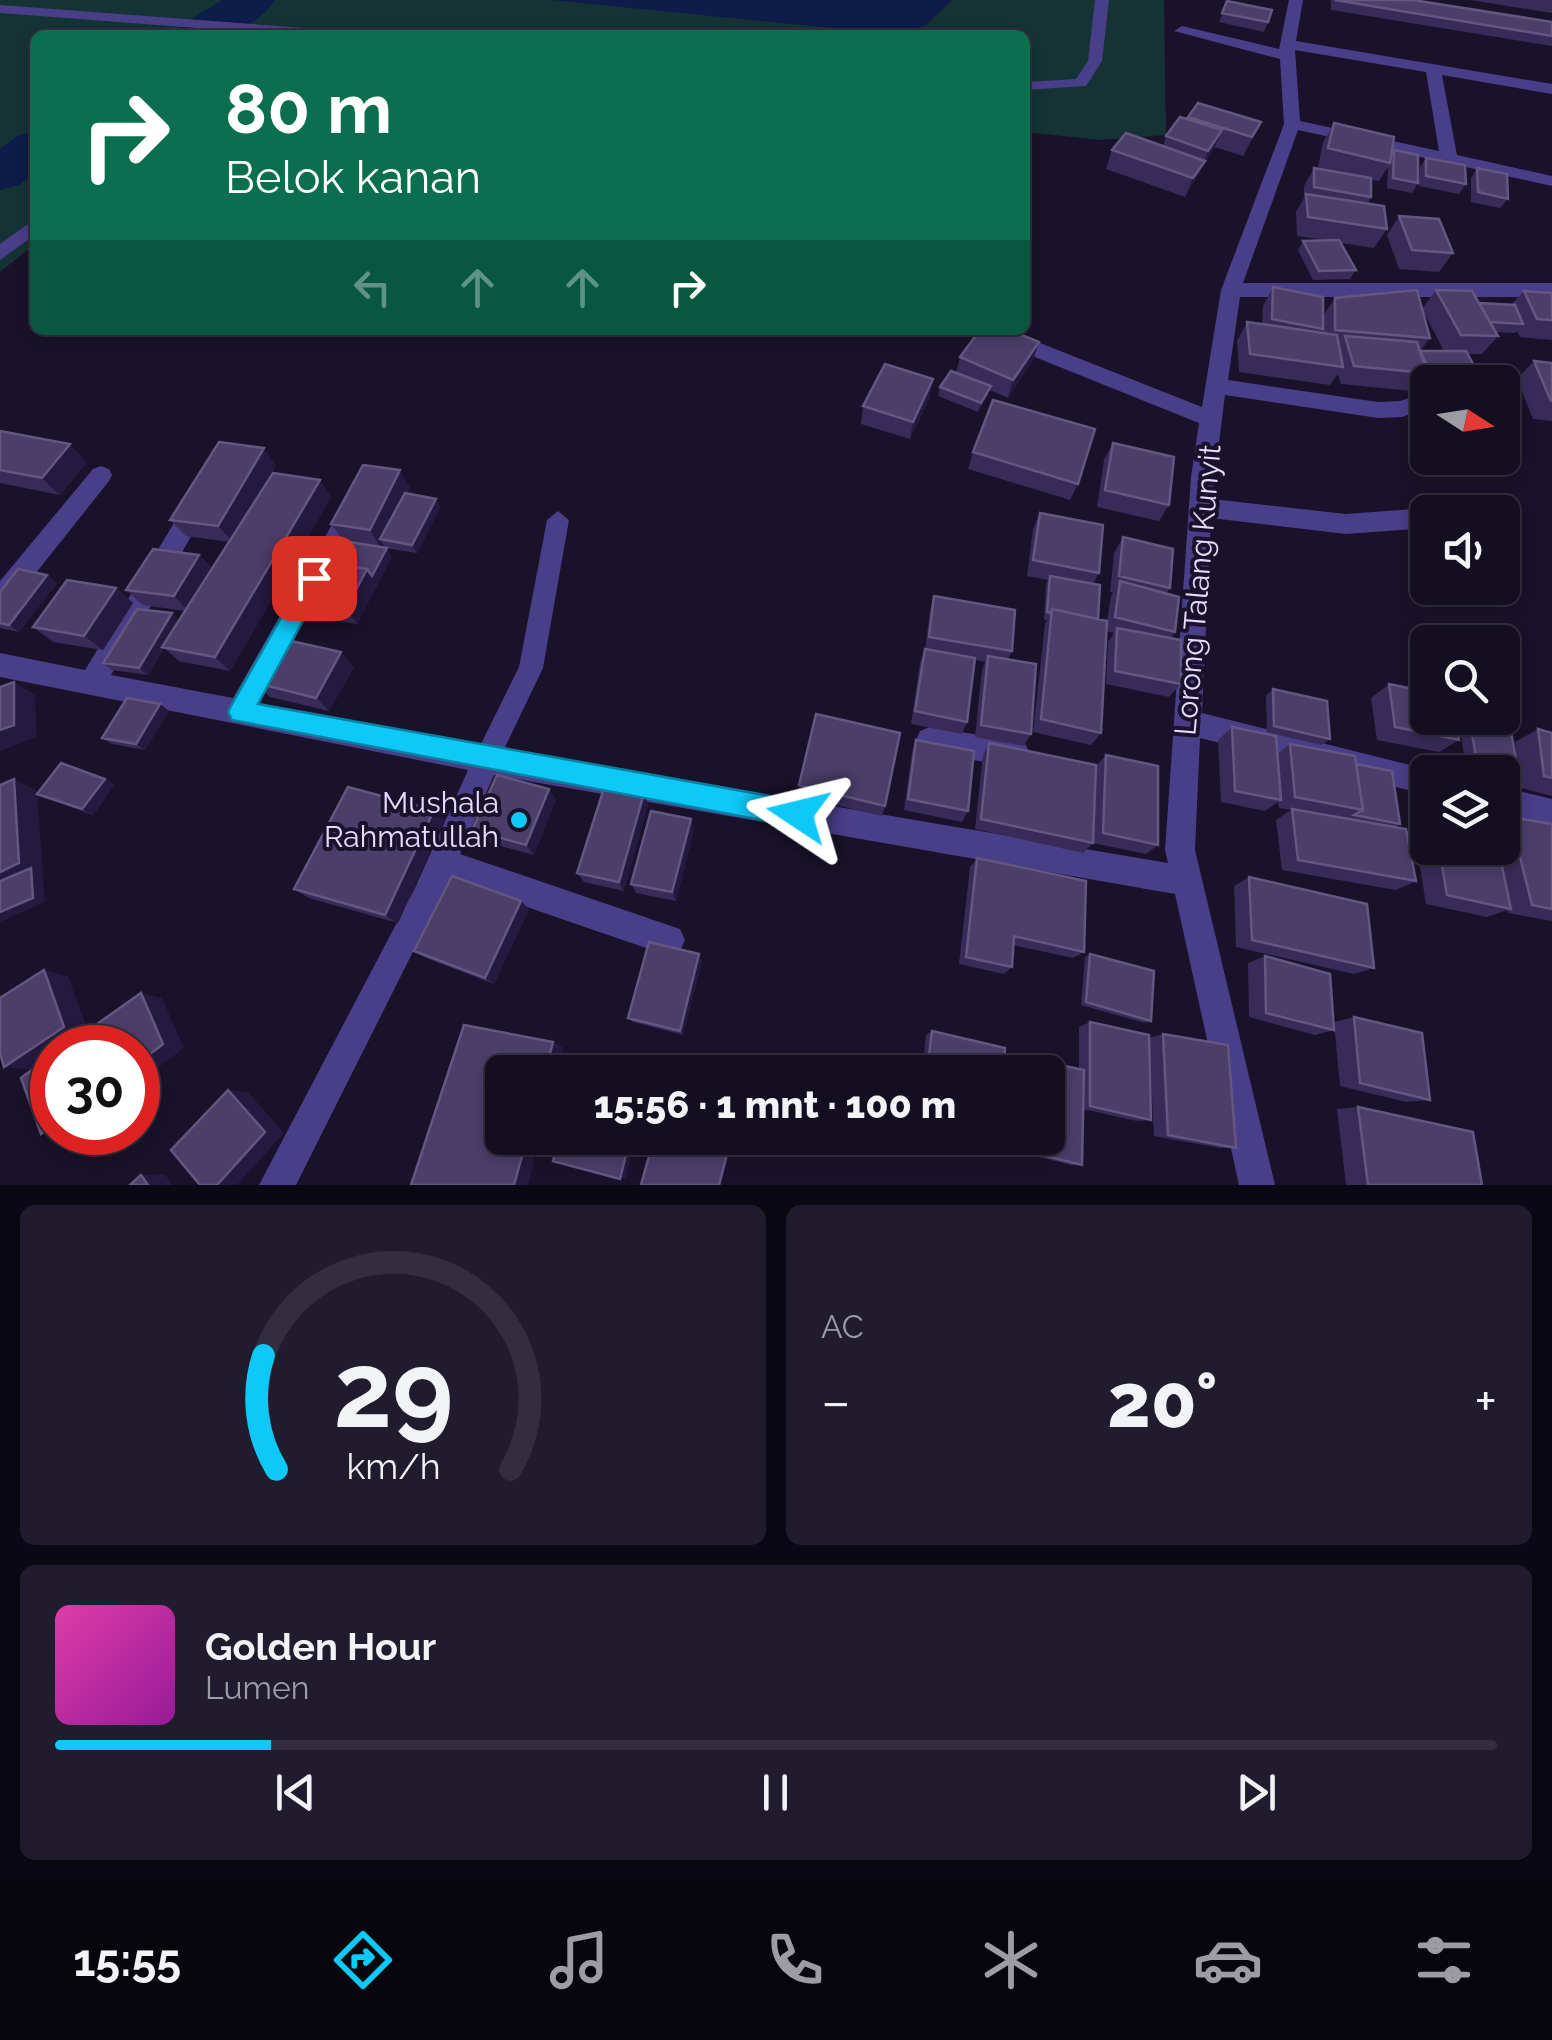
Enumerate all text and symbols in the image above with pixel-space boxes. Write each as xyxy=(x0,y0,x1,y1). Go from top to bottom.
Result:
text: 80 m xyxy=(225,67,392,149)
icon: right xyxy=(60,70,190,200)
text: Belok kanan xyxy=(225,151,481,204)
icon: left xyxy=(345,260,400,315)
icon: ahead xyxy=(450,260,505,315)
icon: ahead xyxy=(555,260,610,315)
icon: right xyxy=(660,260,715,315)
north arrow xyxy=(1410,365,1520,475)
map controls xyxy=(1410,365,1520,865)
street label: Lorong Talang Kunyit xyxy=(1167,443,1228,737)
button: sound xyxy=(1410,495,1520,605)
pin xyxy=(272,536,357,621)
icon: arrive xyxy=(287,551,342,606)
button: search xyxy=(1410,625,1520,735)
button: layers xyxy=(1410,755,1520,865)
position arrow xyxy=(746,762,850,866)
place label: Mushala Rahmatullah xyxy=(324,785,499,854)
marker: Mushala Rahmatullah xyxy=(508,809,530,831)
speed limit sign: 30 xyxy=(30,1025,160,1155)
text: 15:56 · 1 mnt · 100 m xyxy=(594,1082,956,1127)
text: AC xyxy=(821,1308,864,1345)
text: 29 xyxy=(333,1329,453,1451)
text: 20° xyxy=(1107,1356,1218,1445)
text: − xyxy=(821,1369,851,1434)
text: + xyxy=(1474,1369,1497,1434)
text: km/h xyxy=(346,1445,440,1487)
text: Golden Hour xyxy=(205,1624,436,1669)
text: Lumen xyxy=(205,1669,309,1706)
icon: previous xyxy=(268,1765,323,1820)
icon: pause xyxy=(748,1765,803,1820)
icon: next xyxy=(1229,1765,1284,1820)
icon: directions xyxy=(328,1925,398,1995)
icon: music xyxy=(544,1925,614,1995)
icon: phone xyxy=(760,1925,830,1995)
icon: climate xyxy=(976,1925,1046,1995)
icon: car xyxy=(1193,1925,1263,1995)
icon: filters xyxy=(1409,1925,1479,1995)
text: 15:55 xyxy=(73,1934,181,1987)

